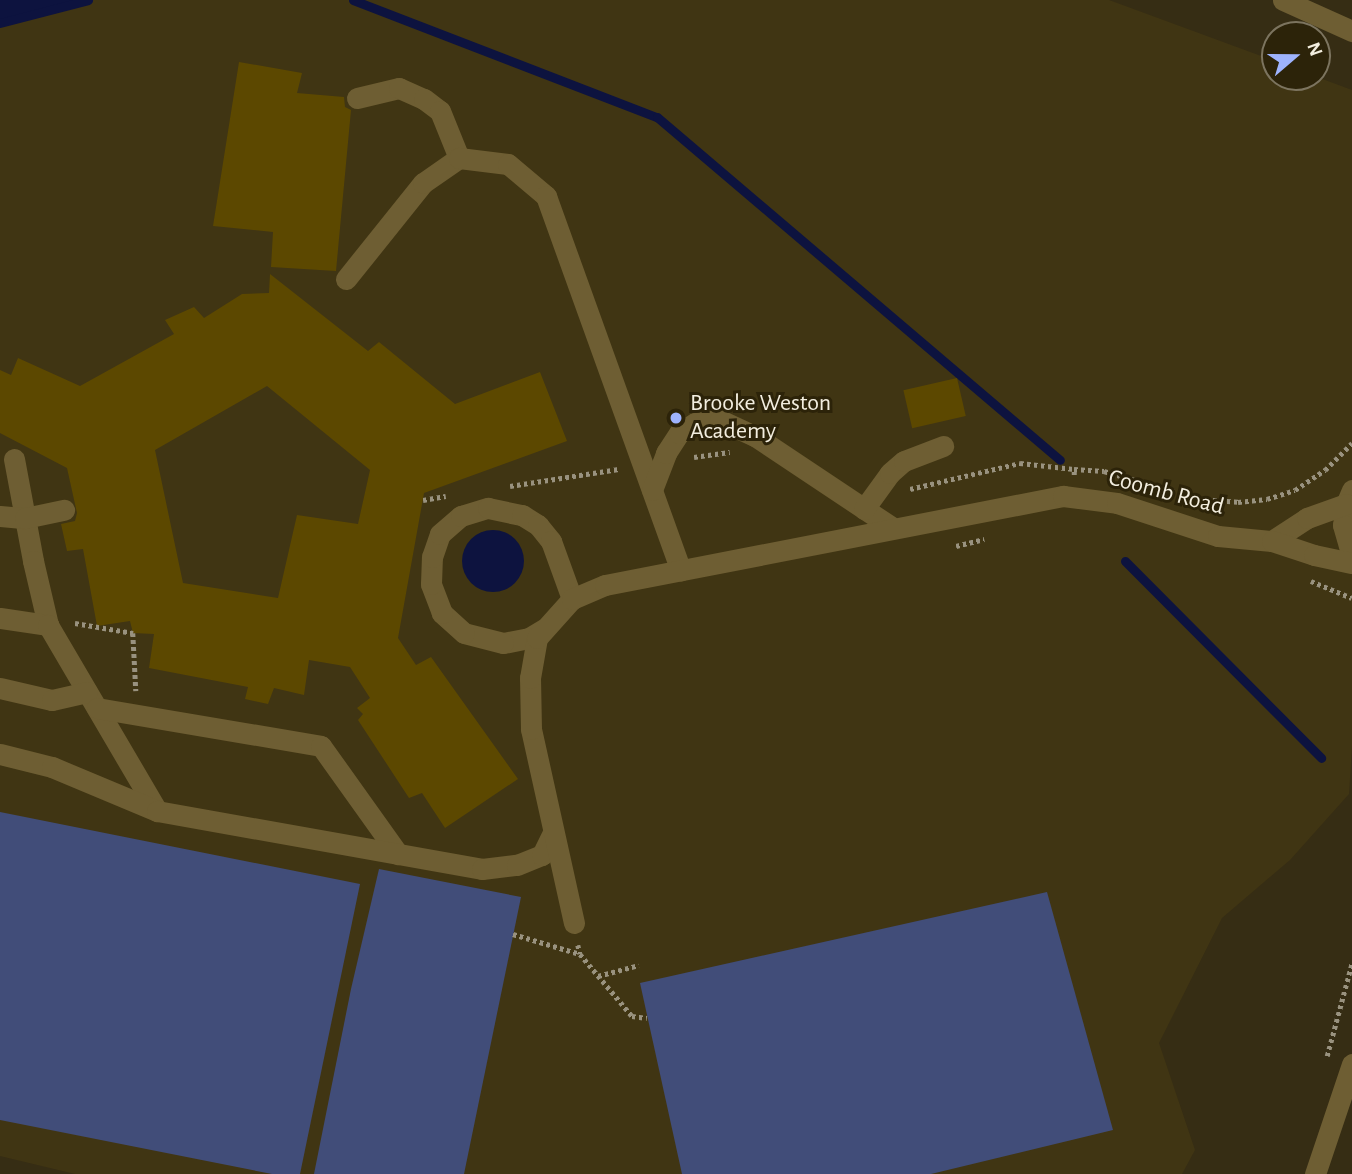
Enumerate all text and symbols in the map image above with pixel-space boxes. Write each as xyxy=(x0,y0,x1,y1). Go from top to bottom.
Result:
north arrow xyxy=(1261,21,1331,91)
text: N xyxy=(1303,40,1326,59)
place label: Brooke Weston Academy xyxy=(690,390,831,446)
marker: Brooke Weston Academy xyxy=(668,410,684,426)
street label: Coomb Road xyxy=(1105,464,1227,522)

